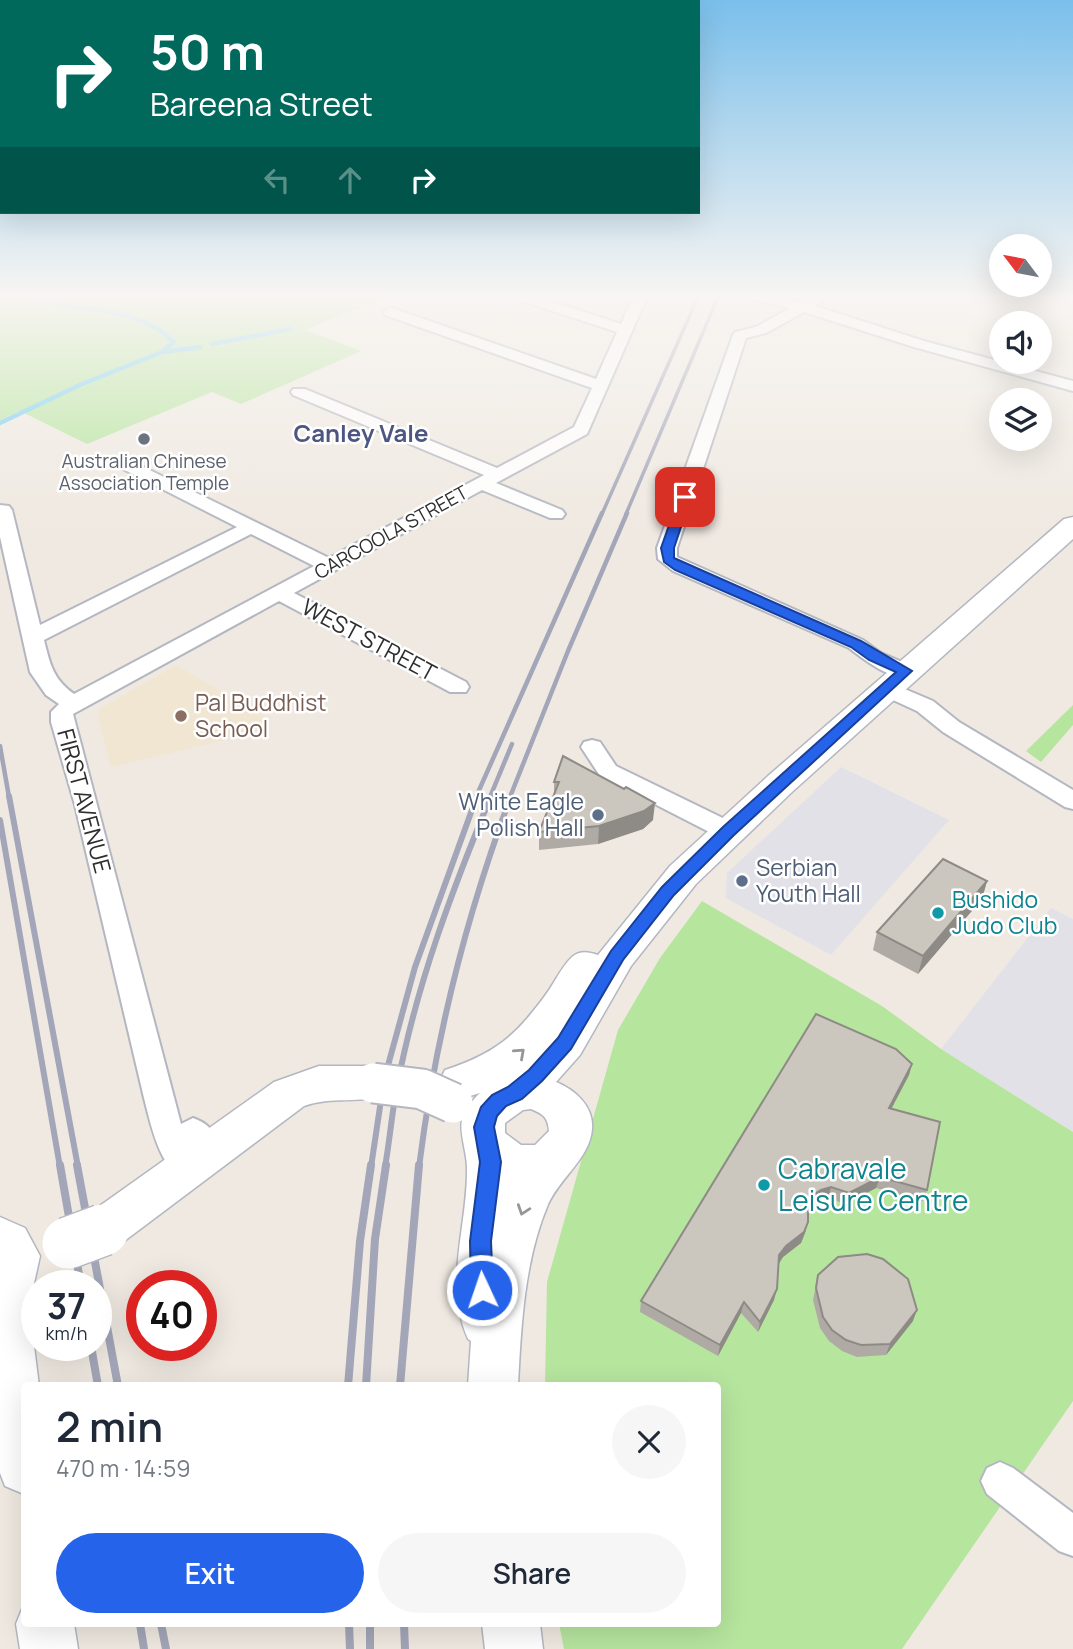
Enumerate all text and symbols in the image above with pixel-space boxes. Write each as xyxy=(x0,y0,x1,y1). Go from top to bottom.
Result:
text: 50 m xyxy=(150,18,265,85)
icon: right xyxy=(35,28,126,119)
text: Bareena Street xyxy=(150,82,373,126)
icon: left xyxy=(258,161,296,199)
icon: ahead xyxy=(331,161,369,199)
icon: right xyxy=(404,161,442,199)
north arrow xyxy=(989,234,1052,298)
map controls xyxy=(989,234,1052,451)
button: sound xyxy=(989,311,1052,374)
button: layers xyxy=(989,388,1052,451)
district label: Canley Vale xyxy=(293,416,429,449)
marker: Australian Chinese Association Temple xyxy=(136,431,152,447)
place label: Australian Chinese Association Temple xyxy=(59,448,229,496)
pin xyxy=(655,467,715,527)
icon: arrive xyxy=(666,478,704,516)
street label: CARCOOLA STREET xyxy=(310,479,473,585)
street label: WEST STREET xyxy=(297,590,443,688)
place label: Pal Buddhist School xyxy=(195,686,326,744)
marker: Pal Buddhist School xyxy=(173,708,189,724)
street label: FIRST AVENUE xyxy=(50,725,120,876)
place label: White Eagle Polish Hall xyxy=(458,785,584,843)
marker: White Eagle Polish Hall xyxy=(590,807,606,823)
place label: Serbian Youth Hall xyxy=(756,851,861,909)
marker: Serbian Youth Hall xyxy=(734,873,750,889)
place label: Bushido Judo Club xyxy=(952,883,1057,941)
marker: Bushido Judo Club xyxy=(930,905,946,921)
one-way arrow xyxy=(512,1049,525,1061)
place label: Cabravale Leisure Centre xyxy=(778,1149,968,1219)
marker: Cabravale Leisure Centre xyxy=(756,1177,772,1193)
one-way arrow xyxy=(517,1204,531,1216)
position arrow xyxy=(445,1253,519,1327)
speed limit sign: 40 xyxy=(126,1270,217,1361)
text: 37 xyxy=(47,1282,86,1330)
text: km/h xyxy=(46,1321,87,1345)
text: 2 min xyxy=(56,1397,163,1455)
button: close xyxy=(612,1405,686,1479)
text: 470 m · 14:59 xyxy=(56,1452,191,1484)
button: Exit xyxy=(56,1533,364,1613)
button: Share xyxy=(378,1533,686,1613)

